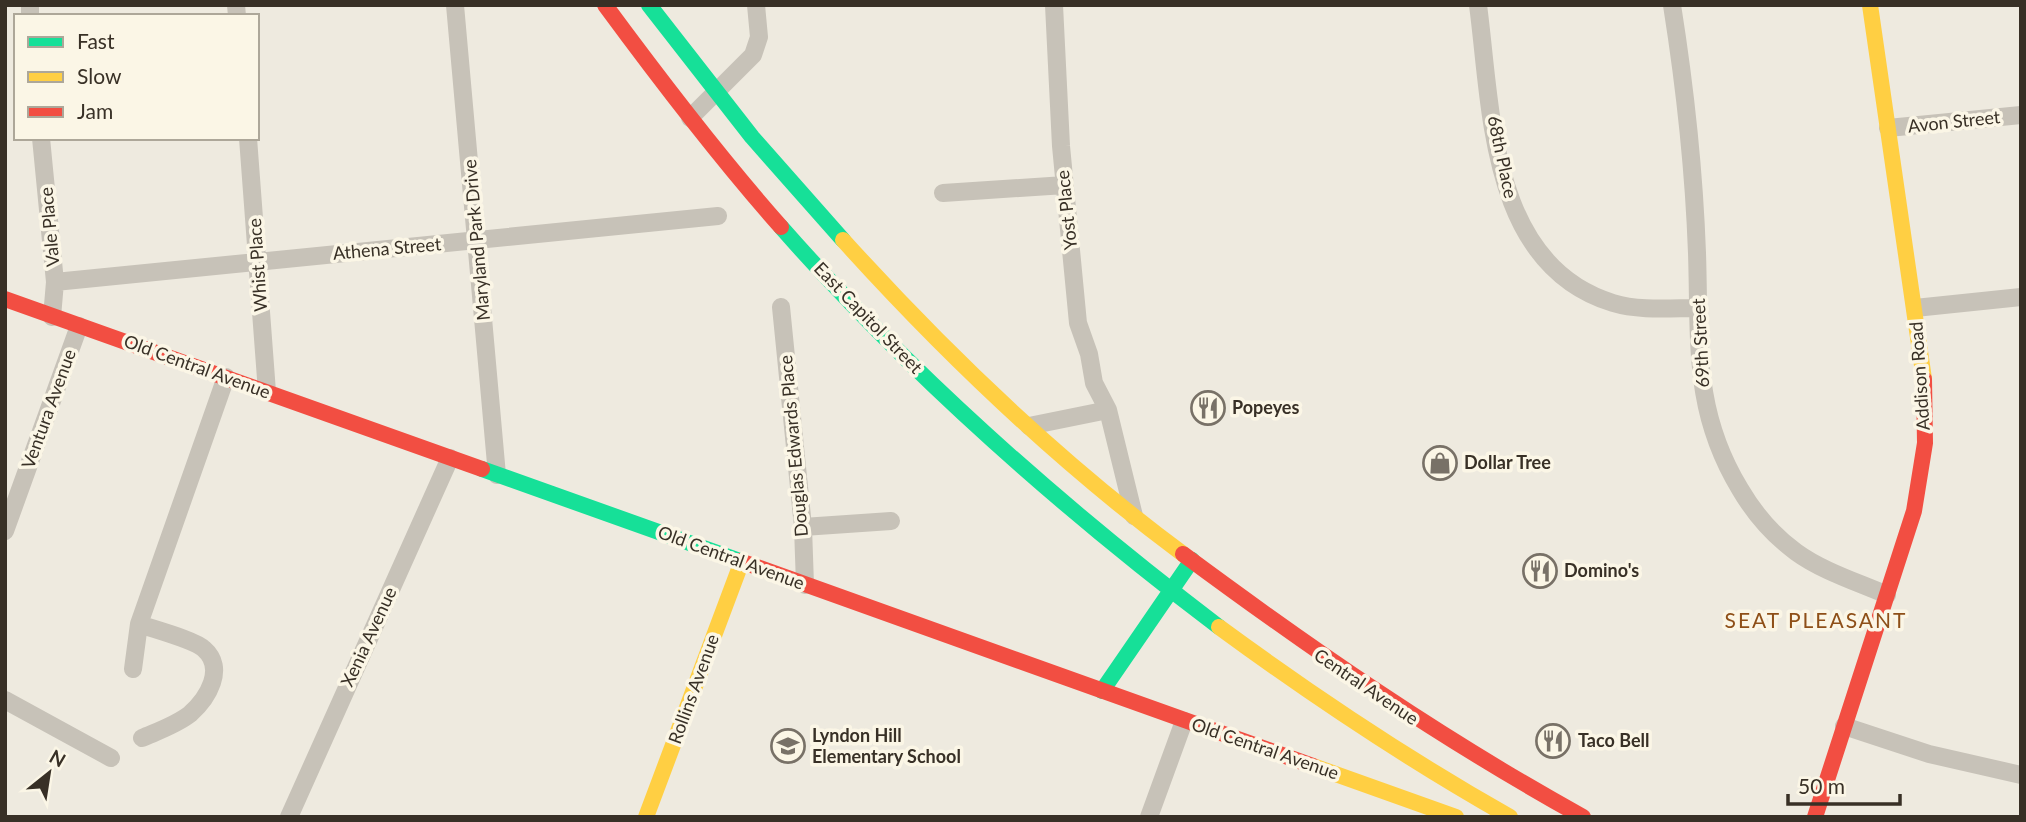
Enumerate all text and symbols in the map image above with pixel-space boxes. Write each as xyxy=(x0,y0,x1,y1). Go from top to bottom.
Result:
legend xyxy=(14,14,259,140)
text: Fast xyxy=(77,28,115,53)
text: Slow xyxy=(77,63,122,88)
text: Jam xyxy=(77,98,113,123)
street label: Avon Street xyxy=(1907,105,2002,137)
street label: 68th Place xyxy=(1483,113,1522,200)
street label: Maryland Park Drive xyxy=(458,159,494,322)
street label: Yost Place xyxy=(1051,169,1081,251)
street label: Vale Place xyxy=(35,186,63,268)
street label: Whist Place xyxy=(243,218,271,313)
street label: Athena Street xyxy=(332,232,443,264)
street label: East Capitol Street xyxy=(810,257,928,378)
street label: 69th Street xyxy=(1687,297,1713,388)
street label: Addison Road xyxy=(1904,321,1934,431)
street label: Old Central Avenue xyxy=(121,329,274,403)
street label: Ventura Avenue xyxy=(16,346,80,471)
street label: Douglas Edwards Place xyxy=(774,354,812,538)
restaurant icon: Popeyes xyxy=(1189,389,1227,427)
place label: Popeyes xyxy=(1232,396,1299,418)
shop icon: Dollar Tree xyxy=(1421,444,1459,482)
place label: Dollar Tree xyxy=(1464,451,1551,473)
street label: Old Central Avenue xyxy=(655,520,808,594)
restaurant icon: Domino's xyxy=(1521,552,1559,590)
place label: Domino's xyxy=(1564,559,1639,581)
street label: Xenia Avenue xyxy=(335,583,401,690)
district label: SEAT PLEASANT xyxy=(1725,607,1907,632)
street label: Rollins Avenue xyxy=(663,631,723,747)
street label: Central Avenue xyxy=(1310,643,1423,729)
street label: Old Central Avenue xyxy=(1189,713,1342,784)
restaurant icon: Taco Bell xyxy=(1534,722,1572,760)
place label: Lyndon Hill Elementary School xyxy=(812,724,961,767)
school or university icon: Lyndon Hill Elementary School xyxy=(769,727,807,765)
place label: Taco Bell xyxy=(1578,729,1649,751)
north arrow xyxy=(14,738,84,808)
text: N xyxy=(46,744,70,771)
scale bar xyxy=(1788,762,1900,806)
text: 50 m xyxy=(1798,773,1845,798)

